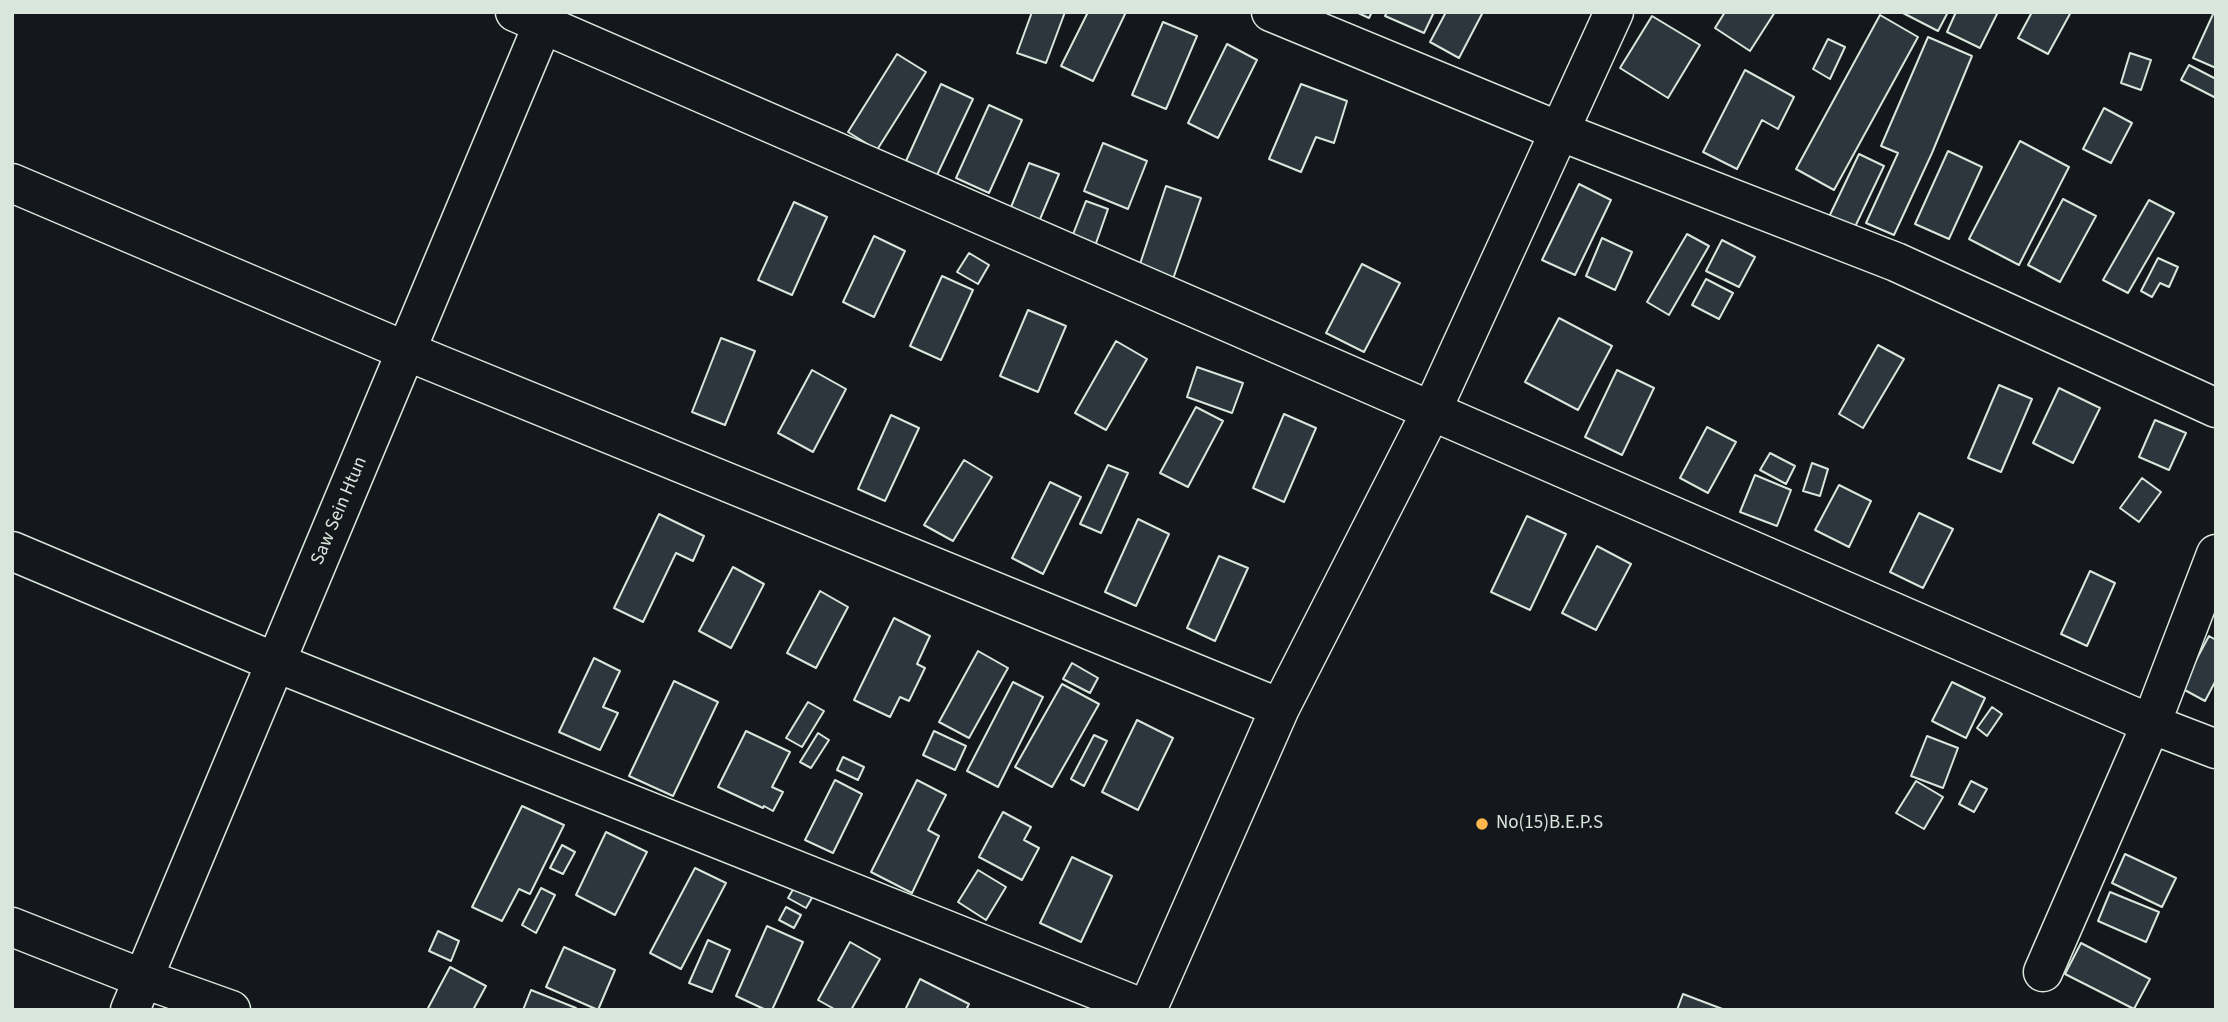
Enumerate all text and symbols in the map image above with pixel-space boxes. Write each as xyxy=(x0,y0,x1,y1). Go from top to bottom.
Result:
street label: Saw Sein Htun xyxy=(307,454,373,568)
place label: No(15)B.E.P.S xyxy=(1496,813,1603,835)
marker: No(15)B.E.P.S xyxy=(1474,816,1490,832)

